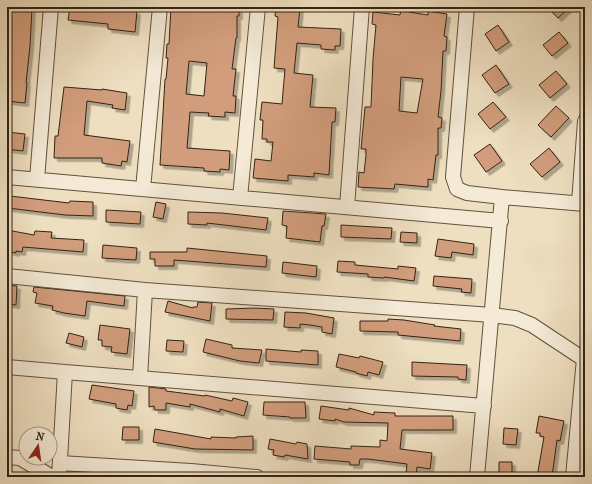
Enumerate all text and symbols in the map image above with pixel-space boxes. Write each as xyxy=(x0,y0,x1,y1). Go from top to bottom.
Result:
north arrow xyxy=(18,426,58,466)
text: N xyxy=(35,429,46,444)

